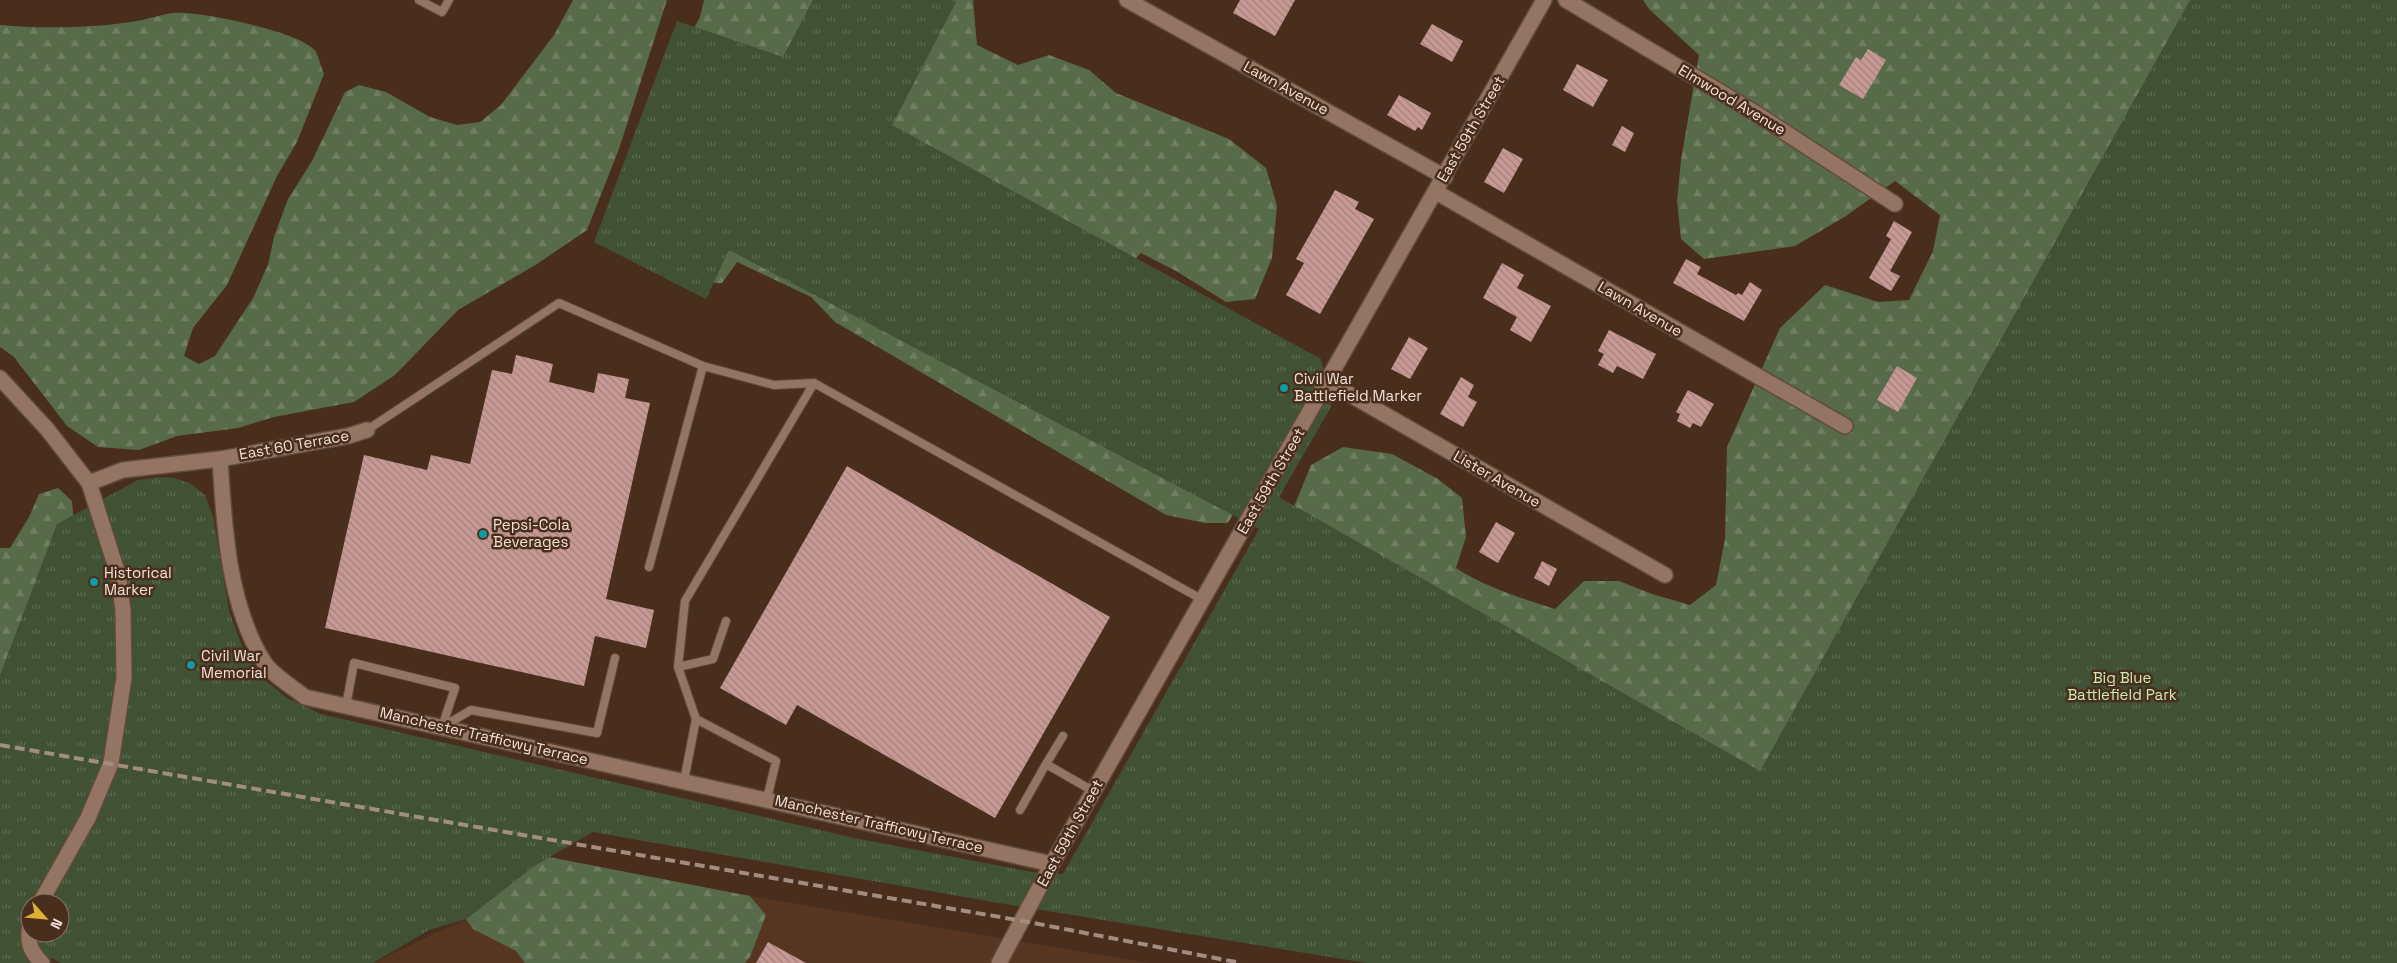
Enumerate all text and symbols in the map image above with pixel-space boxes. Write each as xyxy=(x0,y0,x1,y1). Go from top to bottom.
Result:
street label: Lawn Avenue xyxy=(1240,56,1332,119)
street label: Elmwood Avenue xyxy=(1675,60,1789,139)
street label: East 59th Street xyxy=(1432,72,1509,185)
street label: Lawn Avenue xyxy=(1595,277,1686,340)
place label: Civil War Battlefield Marker xyxy=(1294,369,1422,405)
marker: Civil War Battlefield Marker xyxy=(1278,382,1290,394)
street label: East 59th Street xyxy=(1232,424,1309,537)
street label: East 60 Terrace xyxy=(237,425,350,464)
street label: Lister Avenue xyxy=(1450,446,1544,511)
place label: Pepsi-Cola Beverages xyxy=(493,515,570,551)
marker: Pepsi-Cola Beverages xyxy=(477,528,489,540)
place label: Historical Marker xyxy=(104,563,172,599)
marker: Historical Marker xyxy=(88,576,100,588)
place label: Civil War Memorial xyxy=(201,646,267,682)
marker: Civil War Memorial xyxy=(185,659,197,671)
park label: Big Blue Battlefield Park xyxy=(2067,668,2177,704)
street label: Manchester Trafficwy Terrace xyxy=(378,702,590,769)
street label: East 59th Street xyxy=(1032,776,1107,890)
street label: Manchester Trafficwy Terrace xyxy=(773,790,985,857)
north arrow xyxy=(20,893,70,943)
text: N xyxy=(46,916,67,932)

